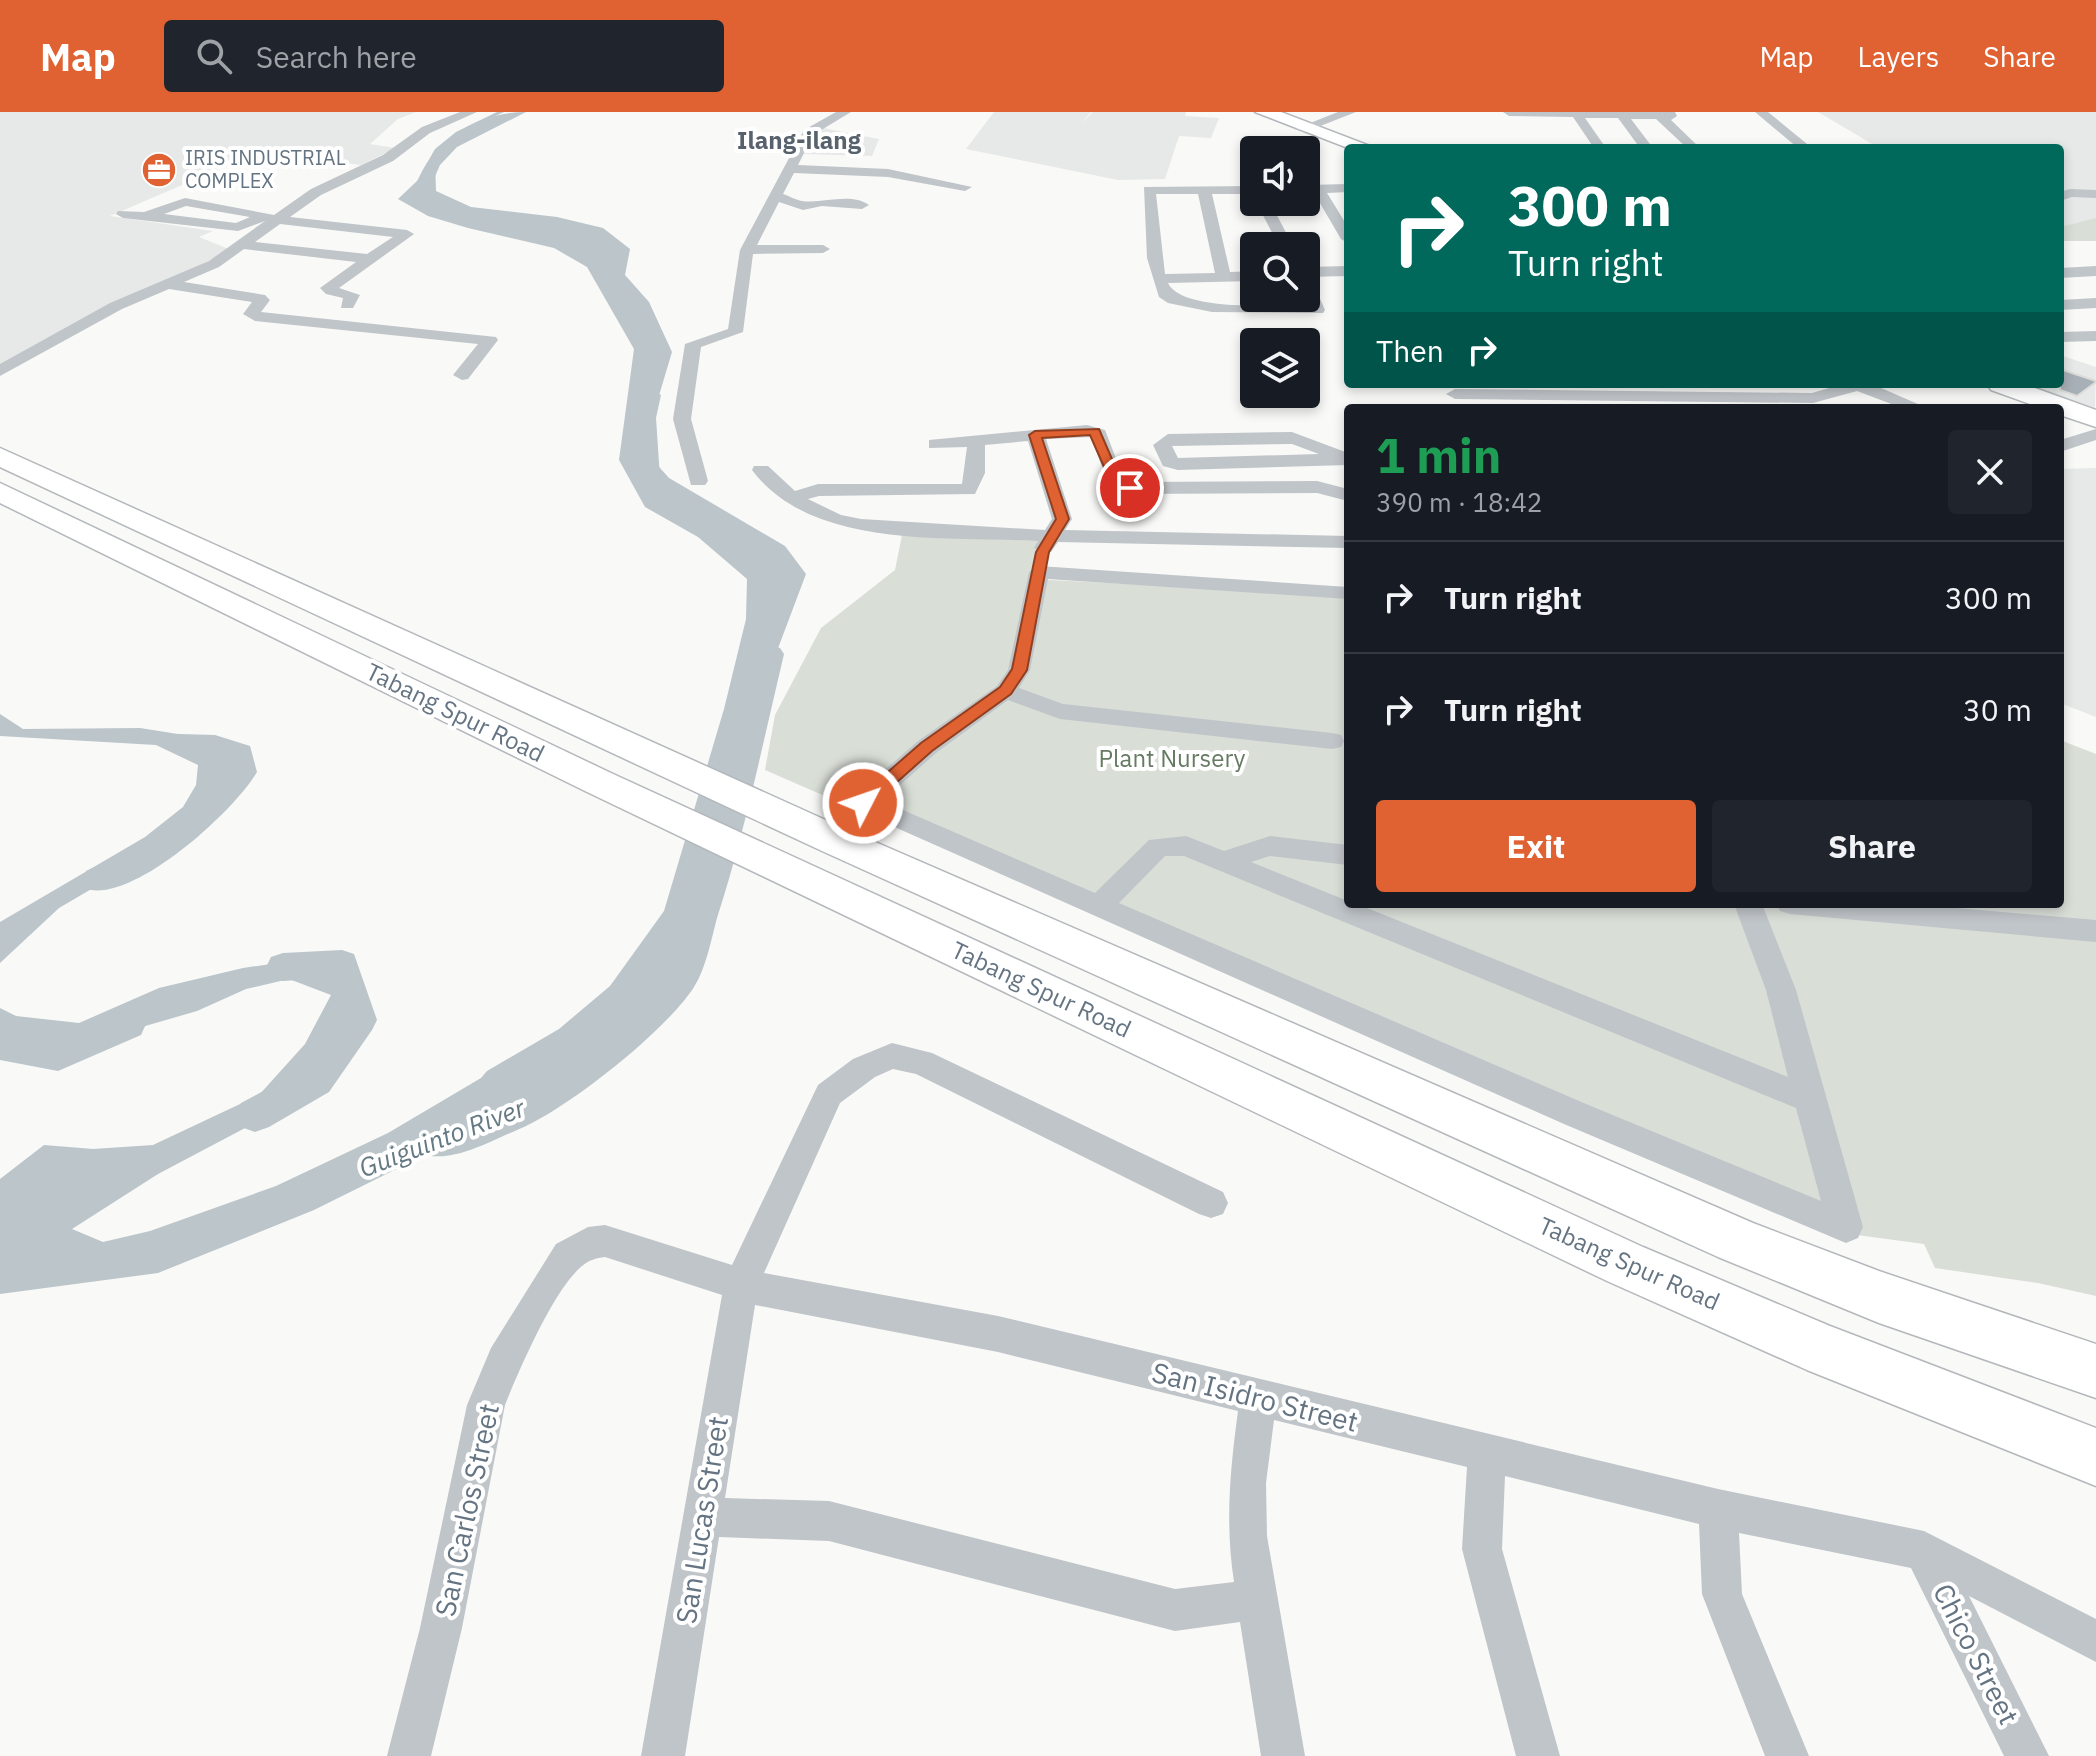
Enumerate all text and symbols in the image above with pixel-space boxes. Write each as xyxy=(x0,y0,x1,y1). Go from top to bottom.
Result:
search box xyxy=(164,20,724,92)
text: Map xyxy=(40,32,116,81)
icon: search xyxy=(192,34,236,78)
text: Search here xyxy=(256,37,417,76)
text: Map xyxy=(1759,38,1813,75)
text: Layers xyxy=(1857,38,1939,75)
text: Share xyxy=(1983,38,2056,75)
district label: Ilang-ilang xyxy=(737,124,862,156)
map controls xyxy=(1240,136,1320,408)
button: sound xyxy=(1240,136,1320,216)
place label: IRIS INDUSTRIAL COMPLEX xyxy=(185,144,346,194)
office icon: IRIS INDUSTRIAL COMPLEX xyxy=(140,151,178,189)
text: 300 m xyxy=(1508,169,1672,241)
icon: right xyxy=(1376,176,1480,280)
button: search xyxy=(1240,232,1320,312)
text: Turn right xyxy=(1508,239,1664,286)
button: layers xyxy=(1240,328,1320,408)
icon: right xyxy=(1460,328,1504,372)
text: Then xyxy=(1376,331,1444,370)
text: 1 min xyxy=(1376,424,1501,486)
button: close xyxy=(1948,430,2032,514)
pin xyxy=(1096,454,1164,522)
icon: arrive xyxy=(1108,466,1152,510)
text: 390 m · 18:42 xyxy=(1376,485,1542,519)
icon: right xyxy=(1376,575,1420,619)
text: Turn right xyxy=(1444,578,1582,617)
text: 300 m xyxy=(1945,578,2032,617)
street label: Tabang Spur Road xyxy=(361,655,550,769)
icon: right xyxy=(1376,687,1420,731)
text: Turn right xyxy=(1444,690,1582,729)
text: 30 m xyxy=(1963,690,2032,729)
park label: Plant Nursery xyxy=(1099,742,1245,774)
position arrow xyxy=(821,761,905,845)
button: Exit xyxy=(1376,800,1696,892)
button: Share xyxy=(1712,800,2032,892)
street label: Tabang Spur Road xyxy=(946,933,1136,1045)
water label: Guiguinto River xyxy=(354,1089,531,1184)
street label: Tabang Spur Road xyxy=(1534,1209,1725,1317)
street label: San Isidro Street xyxy=(1148,1353,1362,1440)
street label: San Carlos Street xyxy=(426,1400,507,1620)
street label: San Lucas Street xyxy=(667,1414,736,1626)
street label: Chico Street xyxy=(1925,1577,2028,1730)

